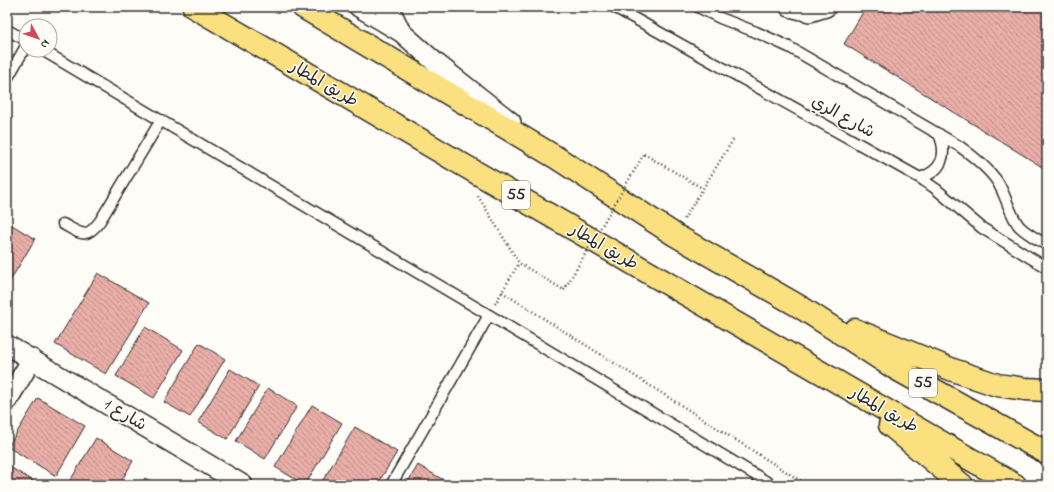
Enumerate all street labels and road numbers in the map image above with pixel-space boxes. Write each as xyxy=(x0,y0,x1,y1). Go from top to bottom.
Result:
street label: طريق المطار xyxy=(283,53,363,114)
street label: شارع الري xyxy=(807,89,879,145)
road number: 55 xyxy=(502,181,530,209)
street label: طريق المطار xyxy=(563,216,643,277)
road number: 55 xyxy=(909,369,937,397)
street label: طريق المطار xyxy=(843,379,923,440)
street label: شارع 1 xyxy=(99,392,151,438)

